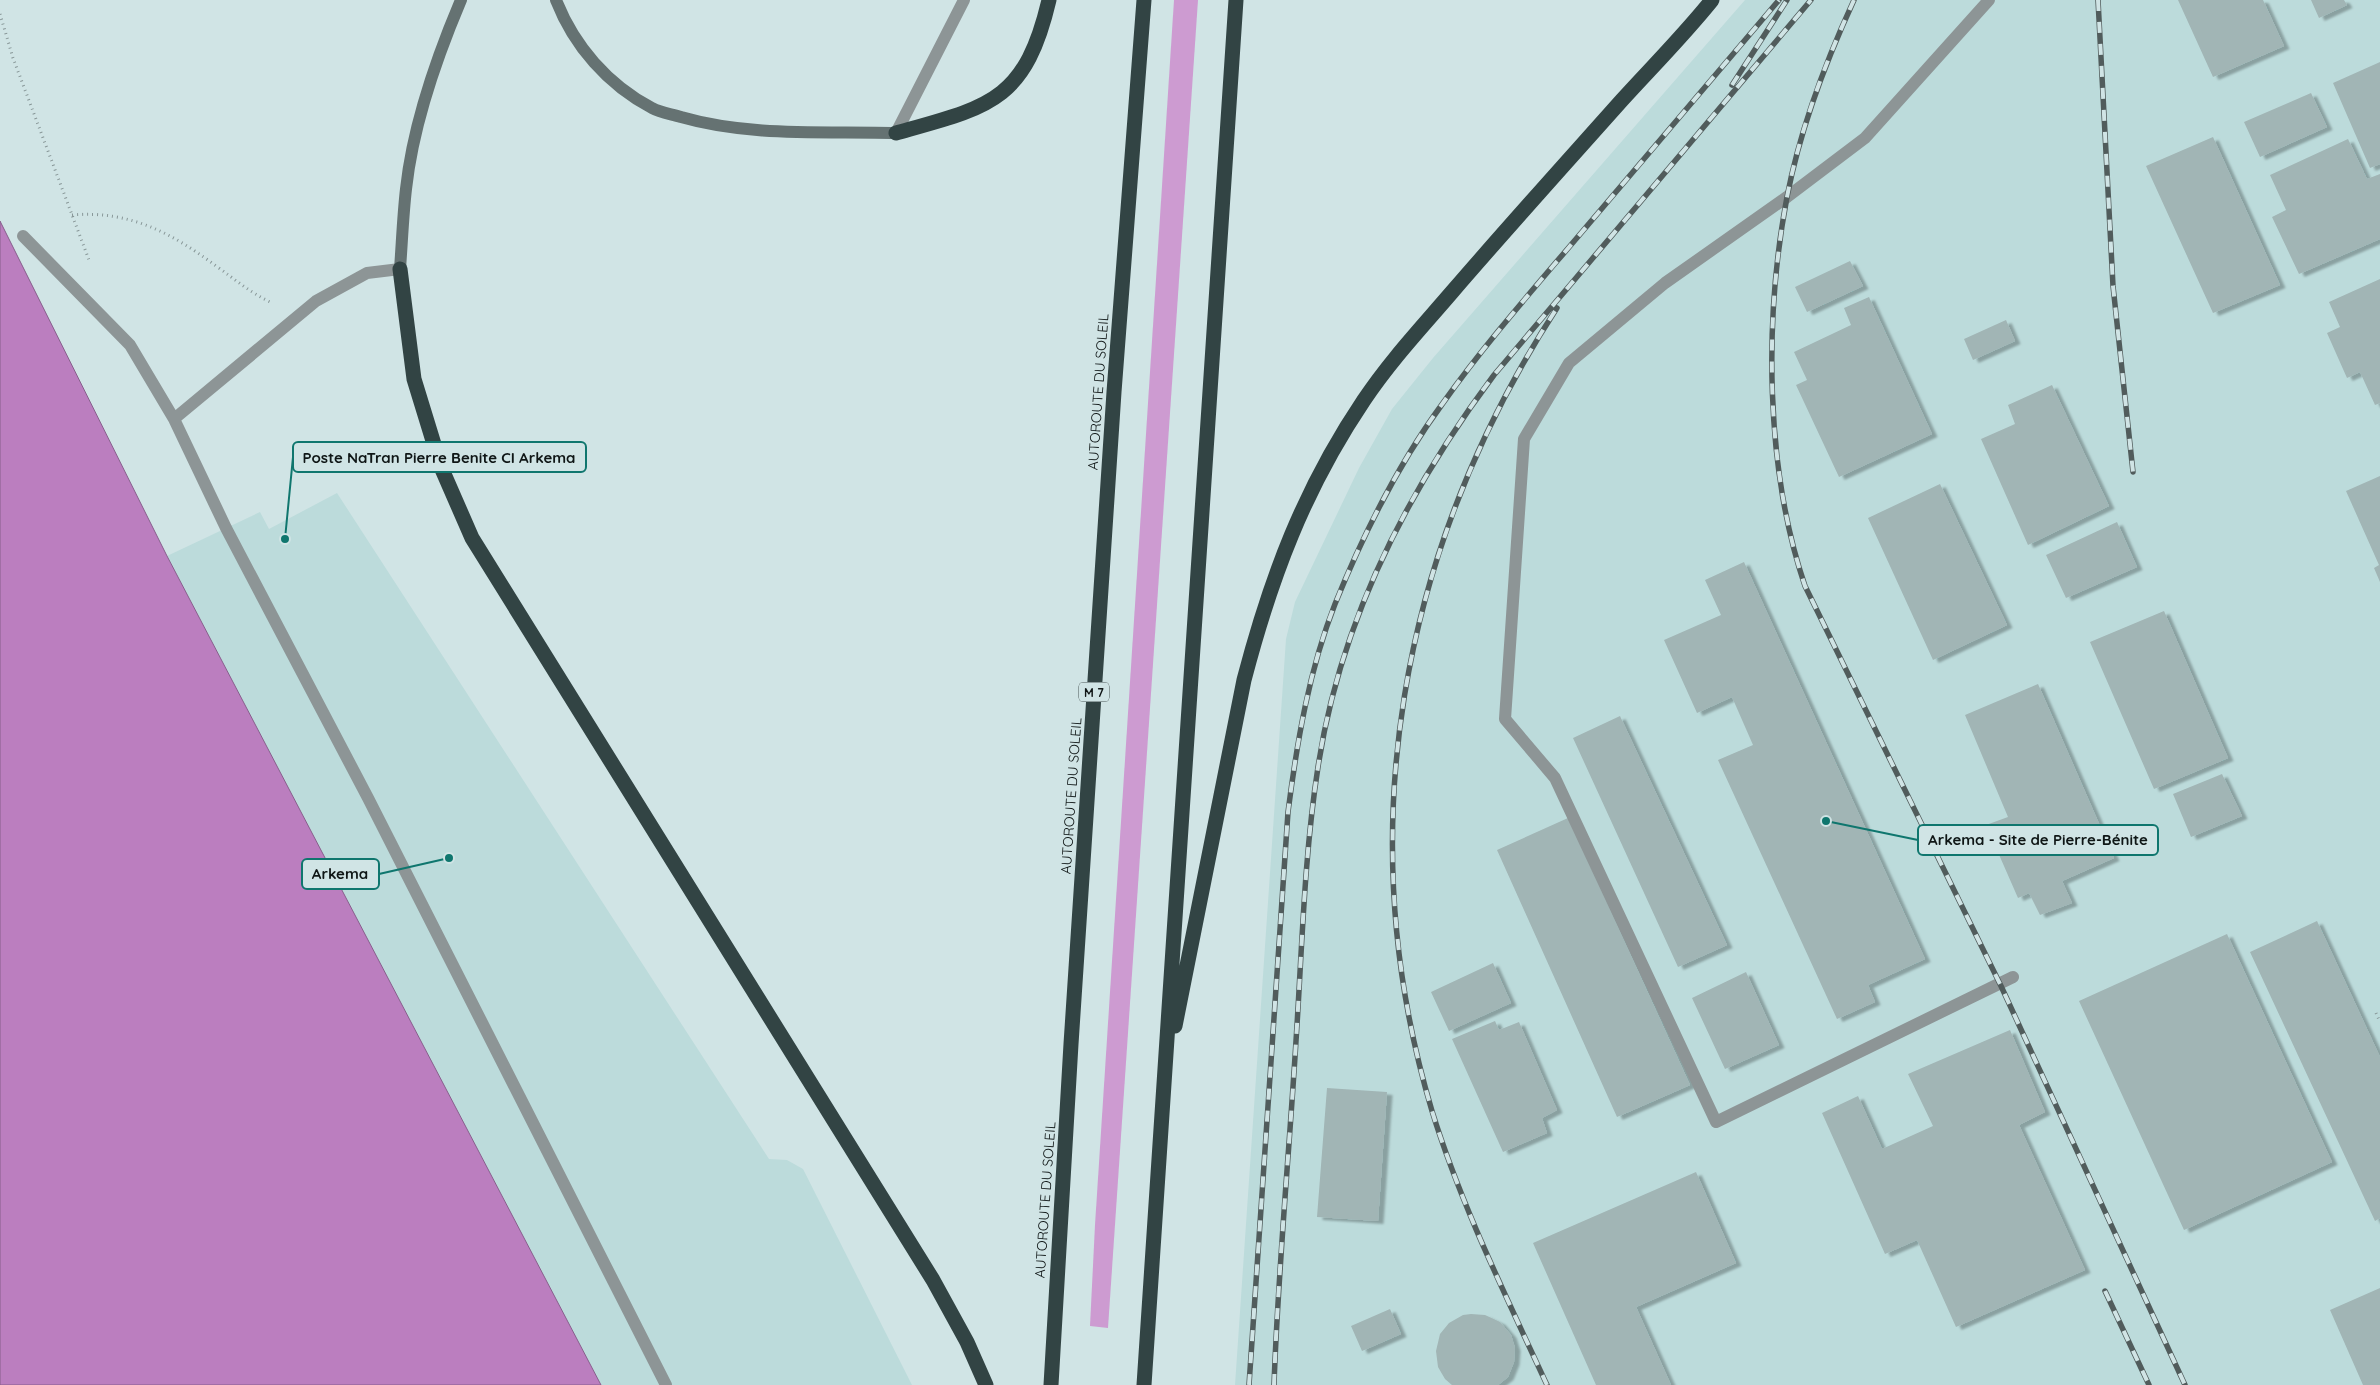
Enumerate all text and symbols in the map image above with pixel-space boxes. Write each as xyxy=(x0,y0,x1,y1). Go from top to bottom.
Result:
street label: AUTOROUTE DU SOLEIL xyxy=(1084,313,1112,471)
callout: Poste NaTran Pierre Benite CI Arkema xyxy=(293,442,586,472)
text: Poste NaTran Pierre Benite CI Arkema xyxy=(302,448,576,467)
road number: M 7 xyxy=(1079,682,1109,702)
street label: AUTOROUTE DU SOLEIL xyxy=(1057,717,1085,875)
callout: Arkema - Site de Pierre-Bénite xyxy=(1918,825,2158,855)
text: Arkema - Site de Pierre-Bénite xyxy=(1928,830,2148,849)
callout: Arkema xyxy=(302,859,379,889)
text: Arkema xyxy=(312,864,368,883)
street label: AUTOROUTE DU SOLEIL xyxy=(1031,1121,1059,1279)

